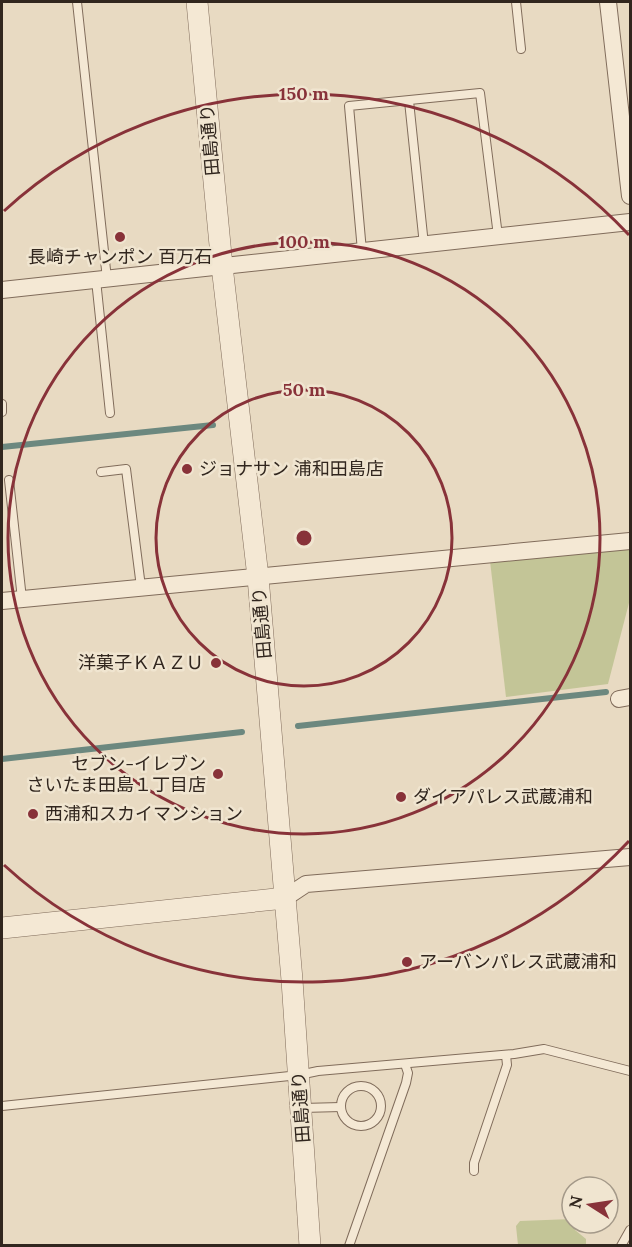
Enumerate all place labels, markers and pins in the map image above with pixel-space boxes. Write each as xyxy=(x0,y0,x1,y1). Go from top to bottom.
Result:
marker: 長崎チャンポン 百万石 xyxy=(113,230,127,244)
place label: 長崎チャンポン 百万石 xyxy=(28,245,212,268)
place label: ジョナサン 浦和田島店 xyxy=(199,457,384,480)
marker: ジョナサン 浦和田島店 xyxy=(180,462,194,476)
centre of rings xyxy=(294,528,314,548)
place label: 洋菓子ＫＡＺＵ xyxy=(78,651,204,674)
marker: 洋菓子ＫＡＺＵ xyxy=(209,656,223,670)
place label: セブン-イレブン さいたま田島１丁目店 xyxy=(27,752,206,796)
marker: セブン-イレブン さいたま田島１丁目店 xyxy=(211,767,225,781)
place label: ダイアパレス武蔵浦和 xyxy=(413,785,593,808)
marker: ダイアパレス武蔵浦和 xyxy=(394,790,408,804)
place label: 西浦和スカイマンション xyxy=(45,802,243,825)
marker: 西浦和スカイマンション xyxy=(26,807,40,821)
place label: アーバンパレス武蔵浦和 xyxy=(419,950,617,973)
marker: アーバンパレス武蔵浦和 xyxy=(400,955,414,969)

